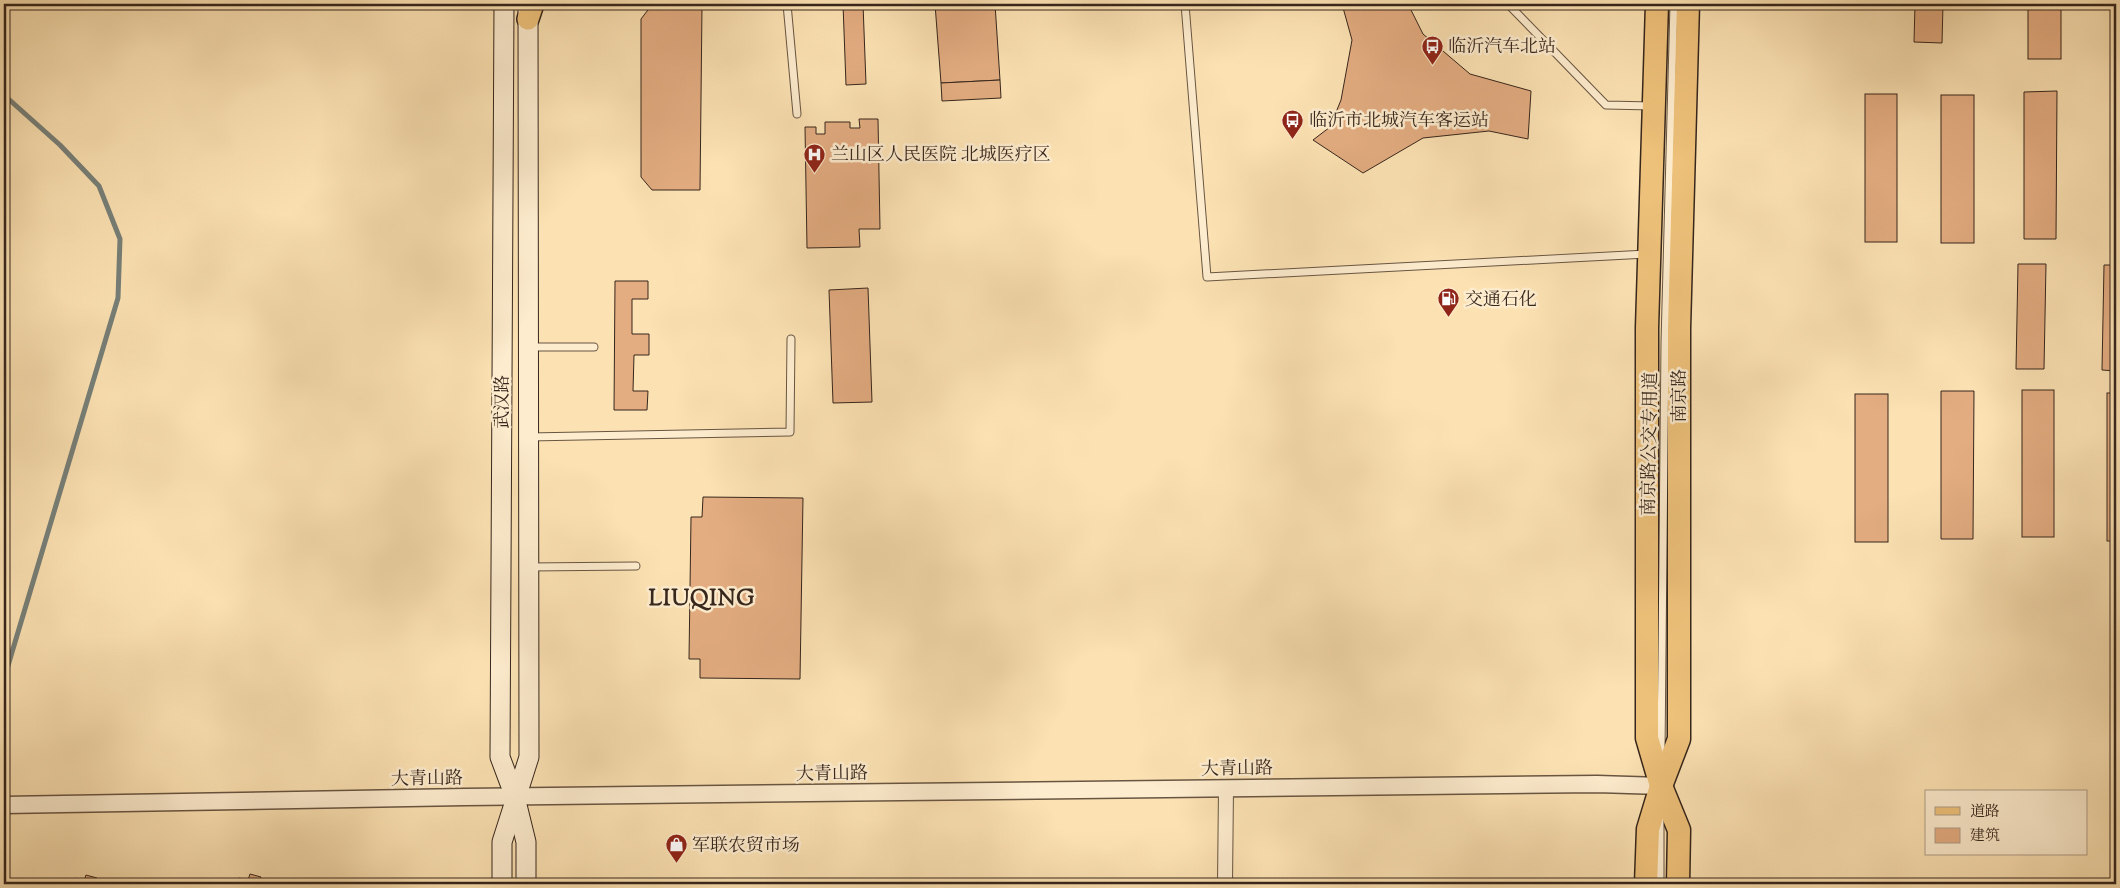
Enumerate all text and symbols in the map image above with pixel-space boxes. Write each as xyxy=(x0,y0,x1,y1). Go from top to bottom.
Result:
bus stop icon: 临沂汽车北站 xyxy=(1420,34,1444,65)
place label: 临沂汽车北站 xyxy=(1448,35,1556,61)
bus stop icon: 临沂市北城汽车客运站 xyxy=(1281,108,1305,139)
place label: 临沂市北城汽车客运站 xyxy=(1309,109,1489,135)
hospital icon: 兰山区人民医院 北城医疗区 xyxy=(803,142,827,173)
place label: 兰山区人民医院 北城医疗区 xyxy=(831,143,1051,169)
fuel station icon: 交通石化 xyxy=(1437,287,1461,318)
place label: 交通石化 xyxy=(1465,288,1537,314)
street label: 南京路 xyxy=(1668,369,1694,423)
street label: 南京路公交专用道 xyxy=(1637,372,1665,516)
street label: 武汉路 xyxy=(491,375,517,429)
district label: LIUQING xyxy=(649,584,755,616)
street label: 大青山路 xyxy=(1201,756,1273,784)
street label: 大青山路 xyxy=(796,761,868,789)
street label: 大青山路 xyxy=(391,766,463,794)
legend xyxy=(1925,790,2088,856)
text: 道路 xyxy=(1970,802,2000,823)
text: 建筑 xyxy=(1970,826,2000,847)
shop icon: 军联农贸市场 xyxy=(664,833,688,864)
place label: 军联农贸市场 xyxy=(692,834,800,860)

